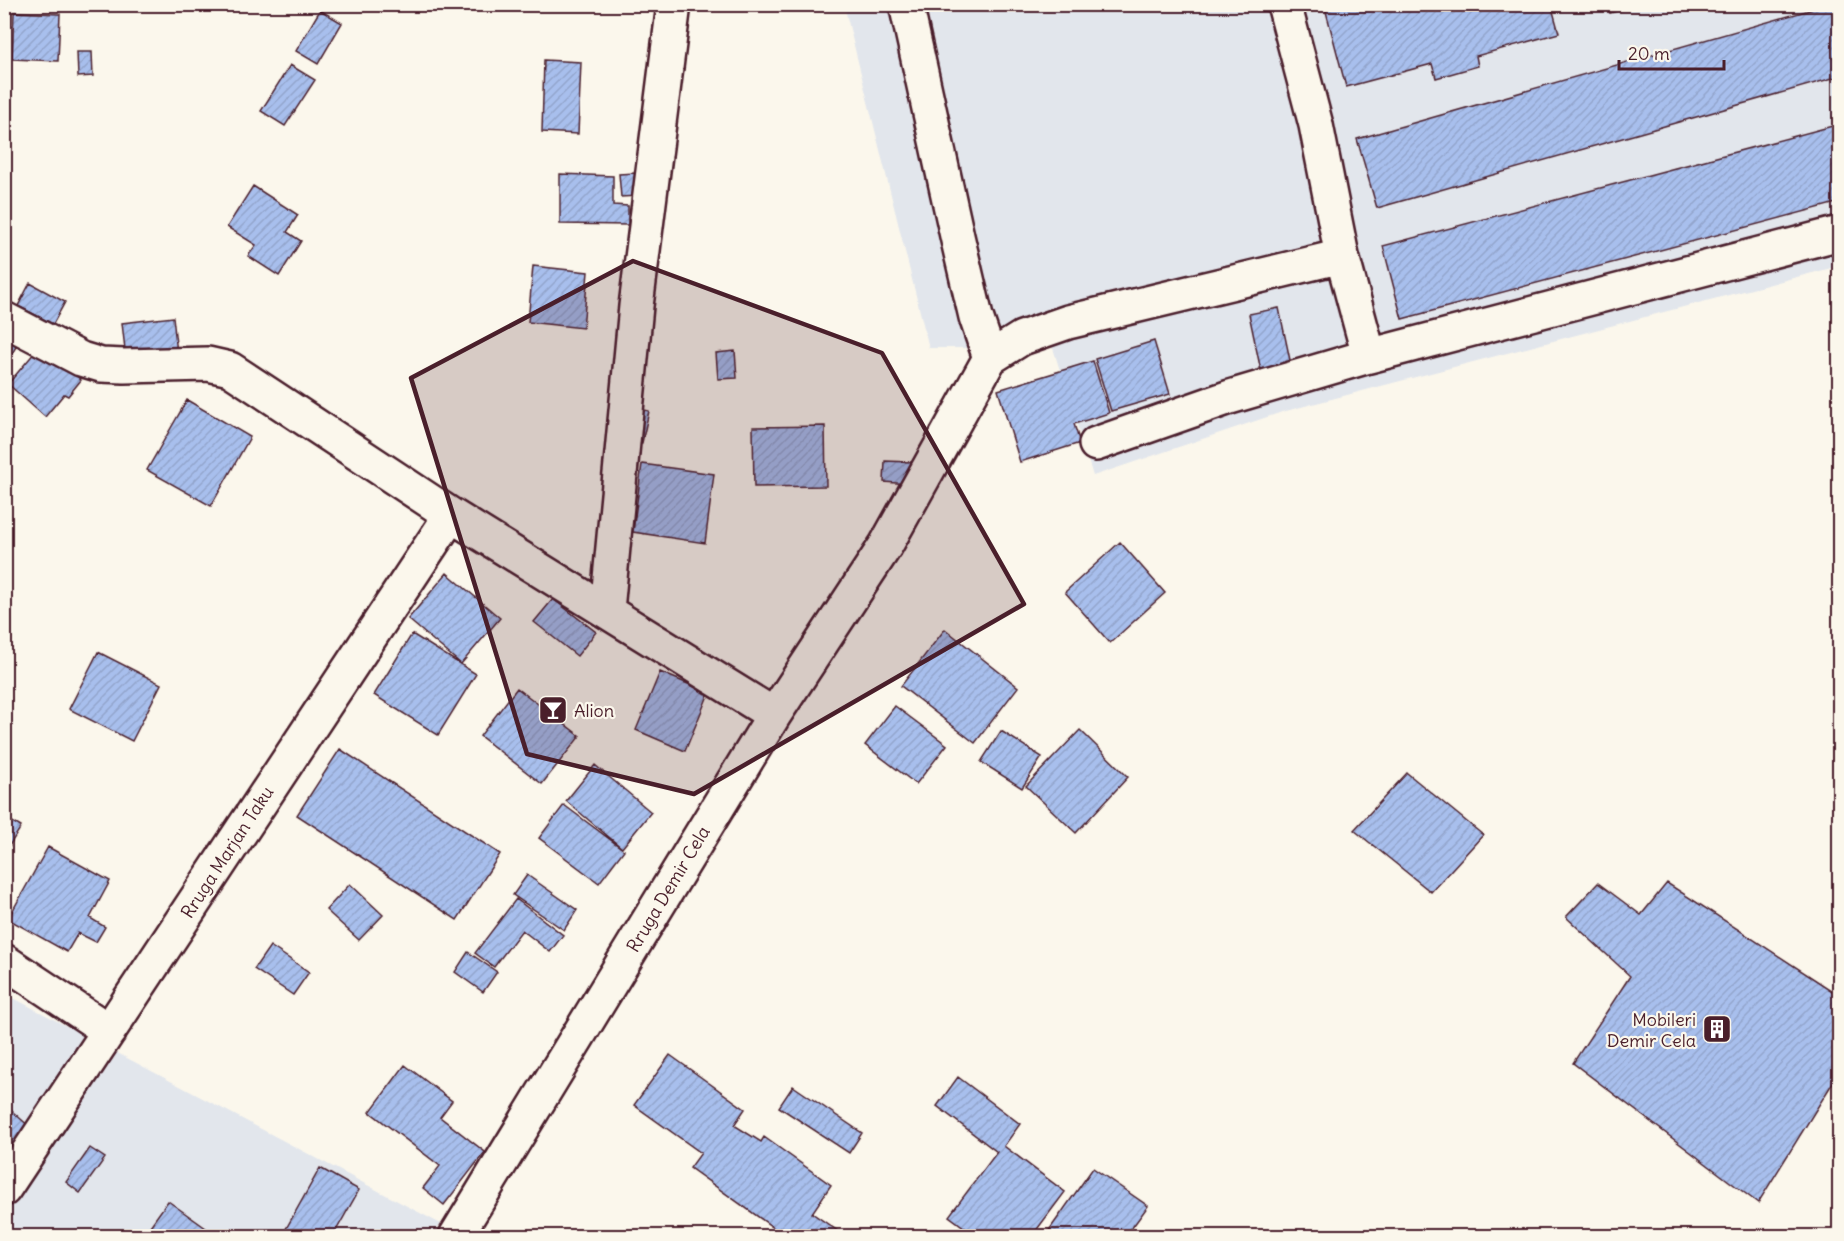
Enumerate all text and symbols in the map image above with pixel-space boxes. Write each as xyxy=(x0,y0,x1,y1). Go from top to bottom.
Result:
scale bar xyxy=(1619,33,1724,71)
text: 20 m xyxy=(1628,42,1670,65)
bar icon: Alion xyxy=(537,694,569,726)
place label: Alion xyxy=(574,699,614,722)
street label: Rruga Marjan Taku xyxy=(176,782,278,922)
street label: Rruga Demir Cela xyxy=(621,822,715,956)
place label: Mobileri Demir Cela xyxy=(1607,1008,1696,1052)
building icon: Mobileri Demir Cela xyxy=(1701,1013,1733,1045)

